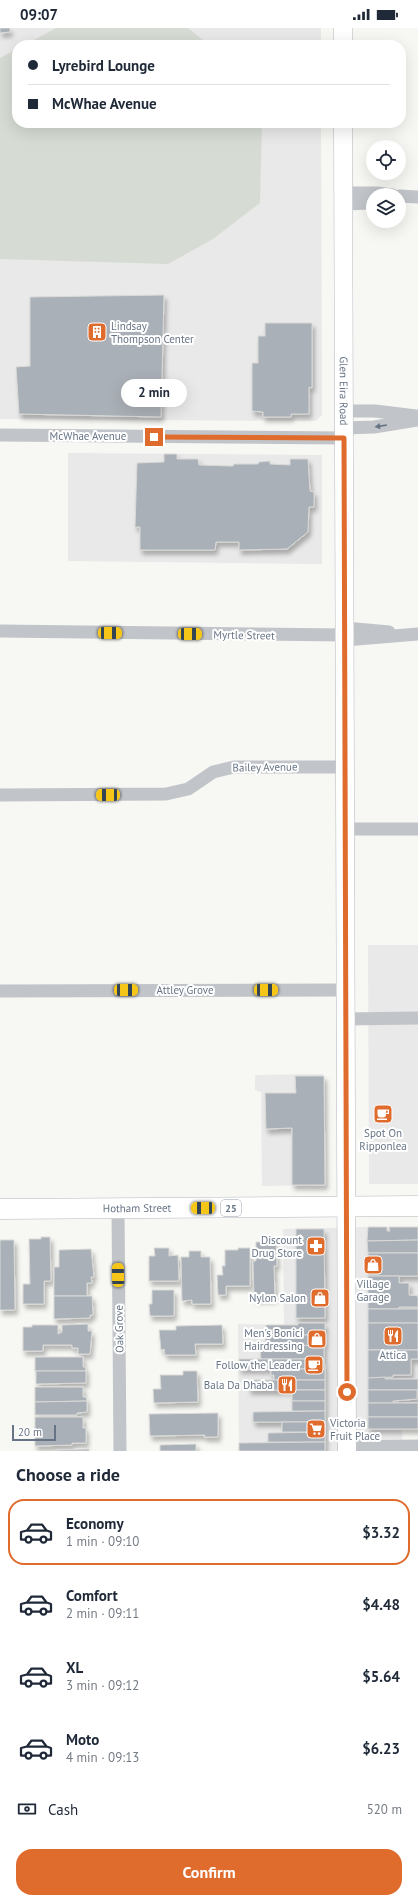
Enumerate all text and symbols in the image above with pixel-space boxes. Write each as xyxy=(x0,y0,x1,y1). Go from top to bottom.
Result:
text: 09:07 xyxy=(20,5,58,24)
text: Lyrebird Lounge xyxy=(52,56,155,75)
text: McWhae Avenue xyxy=(52,94,157,113)
map controls xyxy=(366,140,406,228)
button: locate xyxy=(366,140,406,180)
button: layers xyxy=(366,188,406,228)
place label: Lindsay Thompson Center xyxy=(111,319,194,346)
building icon: Lindsay Thompson Center xyxy=(86,321,108,343)
street label: Glen Eira Road xyxy=(337,357,351,426)
callout: 2 min xyxy=(121,379,187,407)
text: 2 min xyxy=(138,384,170,401)
one-way arrow xyxy=(375,423,387,429)
route end xyxy=(145,428,163,446)
street label: McWhae Avenue xyxy=(50,429,127,443)
car xyxy=(98,627,122,639)
street label: Myrtle Street xyxy=(213,627,275,643)
car xyxy=(178,628,202,640)
street label: Bailey Avenue xyxy=(232,759,298,775)
car xyxy=(96,789,120,801)
street label: Attley Grove xyxy=(157,983,214,997)
car xyxy=(114,984,138,996)
car xyxy=(254,984,278,996)
cafe icon: Spot On Ripponlea xyxy=(372,1103,394,1125)
place label: Spot On Ripponlea xyxy=(359,1126,407,1153)
road number: 25 xyxy=(221,1200,241,1216)
street label: Hotham Street xyxy=(103,1201,172,1215)
car xyxy=(191,1202,215,1214)
place label: Discount Drug Store xyxy=(252,1233,302,1260)
pharmacy icon: Discount Drug Store xyxy=(305,1235,327,1257)
shop icon: Village Garage xyxy=(362,1254,384,1276)
car xyxy=(112,1263,124,1287)
place label: Village Garage xyxy=(356,1277,390,1304)
shop icon: Nylon Salon xyxy=(309,1287,331,1309)
place label: Nylon Salon xyxy=(249,1291,306,1305)
street label: Oak Grove xyxy=(112,1305,126,1353)
restaurant icon: Attica xyxy=(382,1325,404,1347)
place label: Men's Bonici Hairdressing xyxy=(244,1326,303,1353)
shop icon: Men's Bonici Hairdressing xyxy=(306,1328,328,1350)
place label: Attica xyxy=(379,1348,407,1362)
cafe icon: Follow the Leader xyxy=(303,1354,325,1376)
place label: Follow the Leader xyxy=(216,1358,300,1372)
restaurant icon: Bala Da Dhaba xyxy=(276,1374,298,1396)
place label: Bala Da Dhaba xyxy=(204,1378,273,1392)
route start xyxy=(338,1383,356,1401)
place label: Victoria Fruit Place xyxy=(329,1416,380,1443)
supermarket icon: Victoria Fruit Place xyxy=(305,1418,327,1440)
scale bar xyxy=(12,1423,56,1442)
text: 20 m xyxy=(18,1425,42,1439)
text: Choose a ride xyxy=(16,1463,120,1486)
icon: car xyxy=(18,1514,54,1550)
text: Economy xyxy=(66,1514,124,1533)
text: $3.32 xyxy=(362,1523,400,1542)
text: 1 min · 09:10 xyxy=(66,1533,139,1550)
icon: car xyxy=(18,1586,54,1622)
text: Comfort xyxy=(66,1586,118,1605)
text: $4.48 xyxy=(362,1595,400,1614)
text: 2 min · 09:11 xyxy=(66,1605,139,1622)
icon: car xyxy=(18,1658,54,1694)
text: XL xyxy=(66,1658,83,1677)
text: $5.64 xyxy=(362,1667,400,1686)
text: 3 min · 09:12 xyxy=(66,1677,139,1694)
icon: car xyxy=(18,1730,54,1766)
text: Moto xyxy=(66,1730,99,1749)
text: $6.23 xyxy=(362,1739,400,1758)
text: 4 min · 09:13 xyxy=(66,1749,139,1766)
icon: cash xyxy=(16,1798,38,1820)
text: Cash xyxy=(48,1800,78,1819)
text: 520 m xyxy=(367,1801,402,1818)
button: Confirm xyxy=(16,1849,402,1895)

